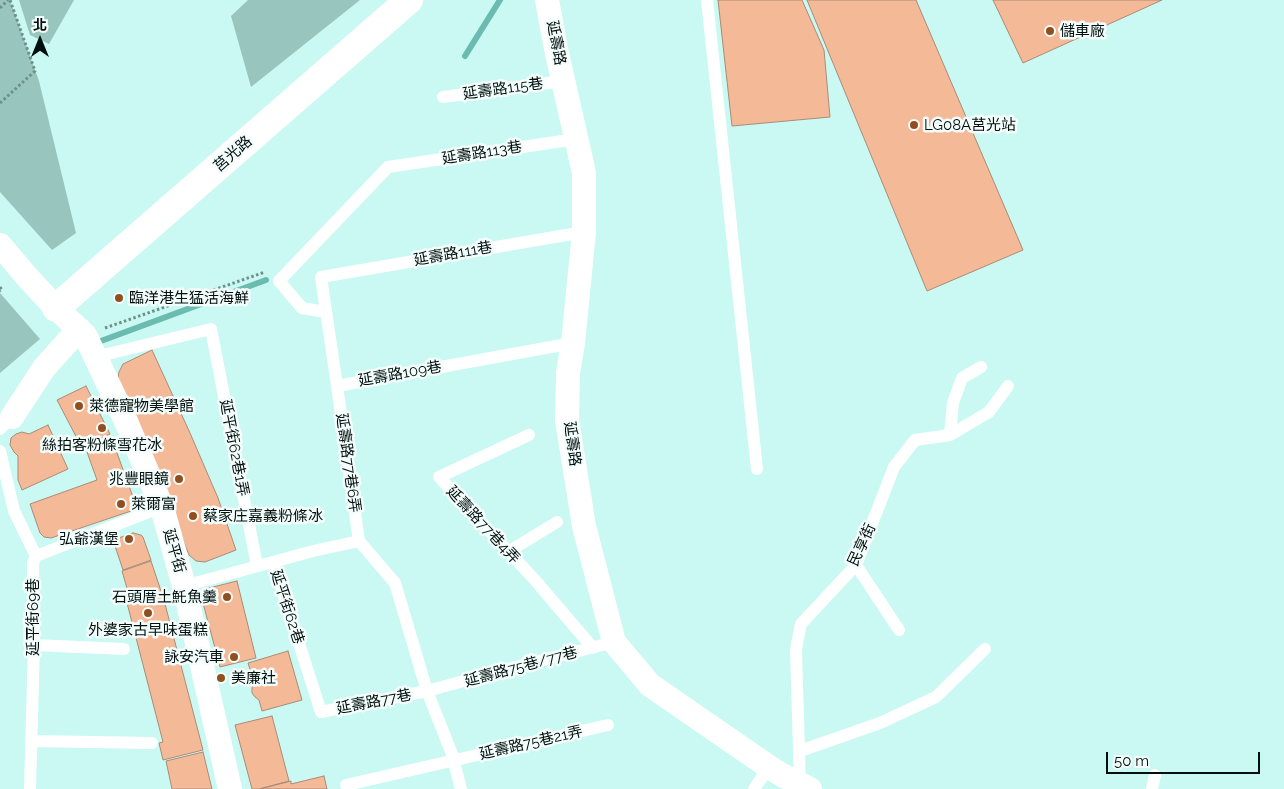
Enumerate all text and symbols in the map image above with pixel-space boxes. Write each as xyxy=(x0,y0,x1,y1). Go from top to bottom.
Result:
north arrow xyxy=(15,15,65,65)
text: 北 xyxy=(33,17,47,33)
street label: 延壽路 xyxy=(543,19,569,67)
place label: 儲車廠 xyxy=(1060,22,1105,40)
marker: 儲車廠 xyxy=(1044,25,1056,37)
street label: 延壽路115巷 xyxy=(462,74,544,104)
place label: LG08A莒光站 xyxy=(924,116,1016,134)
marker: LG08A莒光站 xyxy=(908,119,920,131)
street label: 莒光路 xyxy=(210,132,256,176)
street label: 延壽路113巷 xyxy=(441,138,523,168)
street label: 延壽路111巷 xyxy=(412,238,494,270)
place label: 臨洋港生猛活海鮮 xyxy=(129,289,249,307)
marker: 臨洋港生猛活海鮮 xyxy=(113,292,125,304)
street label: 延壽路109巷 xyxy=(357,358,443,390)
place label: 萊德寵物美學館 xyxy=(89,397,194,415)
street label: 延平街62巷1弄 xyxy=(216,398,252,498)
marker: 萊德寵物美學館 xyxy=(73,400,85,412)
street label: 延壽路77巷6弄 xyxy=(332,412,364,514)
street label: 延壽路 xyxy=(560,420,584,468)
marker: 絲拍客粉條雪花冰 xyxy=(96,422,108,434)
place label: 絲拍客粉條雪花冰 xyxy=(42,436,162,454)
place label: 兆豐眼鏡 xyxy=(109,470,169,488)
marker: 兆豐眼鏡 xyxy=(173,473,185,485)
street label: 延壽路77巷4弄 xyxy=(443,483,523,567)
place label: 萊爾富 xyxy=(131,495,176,513)
marker: 萊爾富 xyxy=(115,498,127,510)
place label: 蔡家庄嘉義粉條冰 xyxy=(203,507,323,525)
marker: 蔡家庄嘉義粉條冰 xyxy=(187,510,199,522)
street label: 民享街 xyxy=(844,521,880,569)
street label: 延平街 xyxy=(159,527,189,575)
place label: 弘爺漢堡 xyxy=(59,530,119,548)
marker: 弘爺漢堡 xyxy=(123,533,135,545)
street label: 延平街62巷 xyxy=(267,568,307,646)
street label: 延平街69巷 xyxy=(24,578,42,656)
place label: 石頭厝土魠魚羹 xyxy=(112,588,217,606)
marker: 石頭厝土魠魚羹 xyxy=(221,591,233,603)
marker: 外婆家古早味蛋糕 xyxy=(142,607,154,619)
place label: 外婆家古早味蛋糕 xyxy=(88,621,208,639)
street label: 延壽路75巷/77巷 xyxy=(463,643,579,691)
place label: 詠安汽車 xyxy=(164,648,224,666)
marker: 詠安汽車 xyxy=(228,651,240,663)
place label: 美廉社 xyxy=(231,669,276,687)
marker: 美廉社 xyxy=(215,672,227,684)
street label: 延壽路77巷 xyxy=(335,686,413,718)
street label: 延壽路75巷21弄 xyxy=(478,722,584,764)
scale bar xyxy=(1109,742,1263,774)
text: 50 m xyxy=(1114,752,1149,770)

